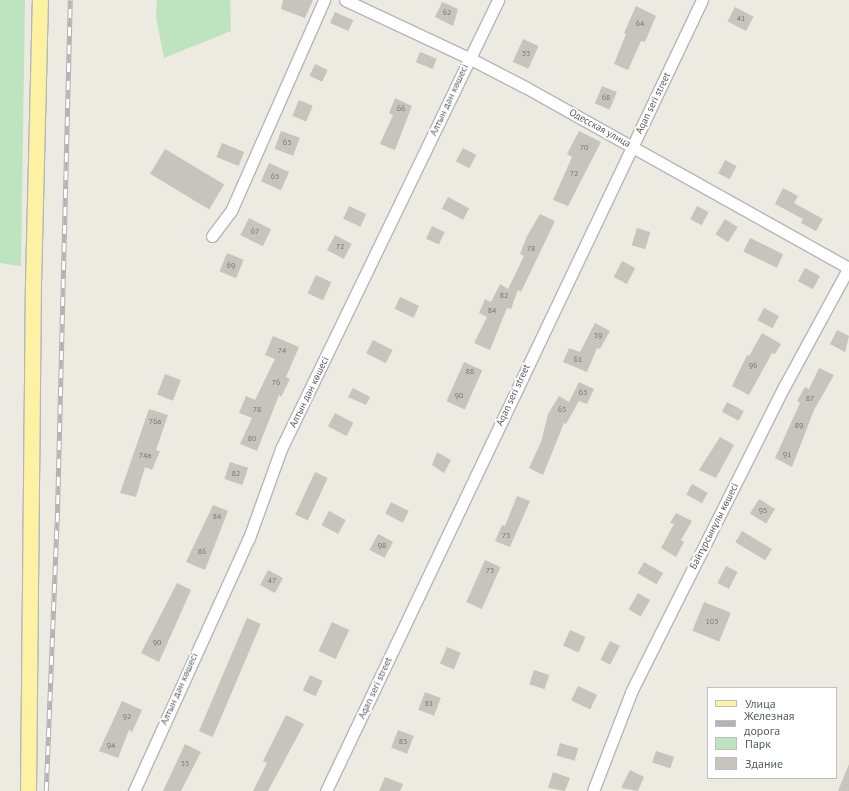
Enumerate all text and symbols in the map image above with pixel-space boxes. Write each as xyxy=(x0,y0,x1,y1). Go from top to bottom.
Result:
house number: 62 xyxy=(443,8,451,18)
house number: 41 xyxy=(737,14,745,24)
house number: 64 xyxy=(636,19,644,29)
house number: 33 xyxy=(522,49,530,59)
street label: Алтын дән көшесі xyxy=(427,62,471,138)
street label: Aqan seri street xyxy=(633,70,673,136)
house number: 68 xyxy=(602,93,610,103)
house number: 66 xyxy=(397,104,405,114)
street label: Одесская улица xyxy=(567,106,633,150)
house number: 63 xyxy=(283,138,291,148)
house number: 70 xyxy=(580,143,588,153)
house number: 72 xyxy=(570,169,578,179)
house number: 65 xyxy=(271,172,279,182)
house number: 67 xyxy=(251,227,259,237)
house number: 72 xyxy=(336,242,344,252)
house number: 78 xyxy=(527,244,535,254)
house number: 69 xyxy=(227,261,235,271)
house number: 82 xyxy=(500,291,508,301)
house number: 84 xyxy=(488,306,496,316)
house number: 59 xyxy=(594,331,602,341)
house number: 74 xyxy=(278,346,286,356)
street label: Алтын дән көшесі xyxy=(287,355,331,429)
house number: 61 xyxy=(574,355,582,365)
house number: 96 xyxy=(749,361,757,371)
street label: Aqan seri street xyxy=(493,362,533,428)
house number: 88 xyxy=(466,367,474,377)
house number: 76 xyxy=(272,378,280,388)
house number: 63 xyxy=(579,388,587,398)
house number: 90 xyxy=(455,391,463,401)
house number: 87 xyxy=(806,394,814,404)
house number: 78 xyxy=(253,405,261,415)
house number: 65 xyxy=(558,405,566,415)
house number: 76а xyxy=(149,417,161,427)
house number: 89 xyxy=(795,421,803,431)
house number: 80 xyxy=(248,434,256,444)
house number: 91 xyxy=(783,450,791,460)
house number: 74а xyxy=(139,451,151,461)
house number: 82 xyxy=(232,469,240,479)
street label: Байтұрсынұлы көшесі xyxy=(687,481,741,571)
house number: 95 xyxy=(759,506,767,516)
house number: 84 xyxy=(213,512,221,522)
house number: 73 xyxy=(502,531,510,541)
house number: 98 xyxy=(378,541,386,551)
house number: 86 xyxy=(198,547,206,557)
house number: 75 xyxy=(486,566,494,576)
house number: 47 xyxy=(268,576,276,586)
house number: 103 xyxy=(705,617,719,627)
house number: 90 xyxy=(153,638,161,648)
street label: Алтын дән көшесі xyxy=(158,651,200,727)
street label: Aqan seri street xyxy=(355,655,395,721)
legend xyxy=(707,687,837,779)
text: Улица xyxy=(745,696,776,711)
house number: 81 xyxy=(425,699,433,709)
text: Железная дорога xyxy=(744,708,795,738)
house number: 92 xyxy=(123,712,131,722)
text: Парк xyxy=(745,736,771,751)
house number: 83 xyxy=(399,737,407,747)
house number: 94 xyxy=(107,741,115,751)
text: Здание xyxy=(745,756,783,771)
house number: 55 xyxy=(181,759,189,769)

